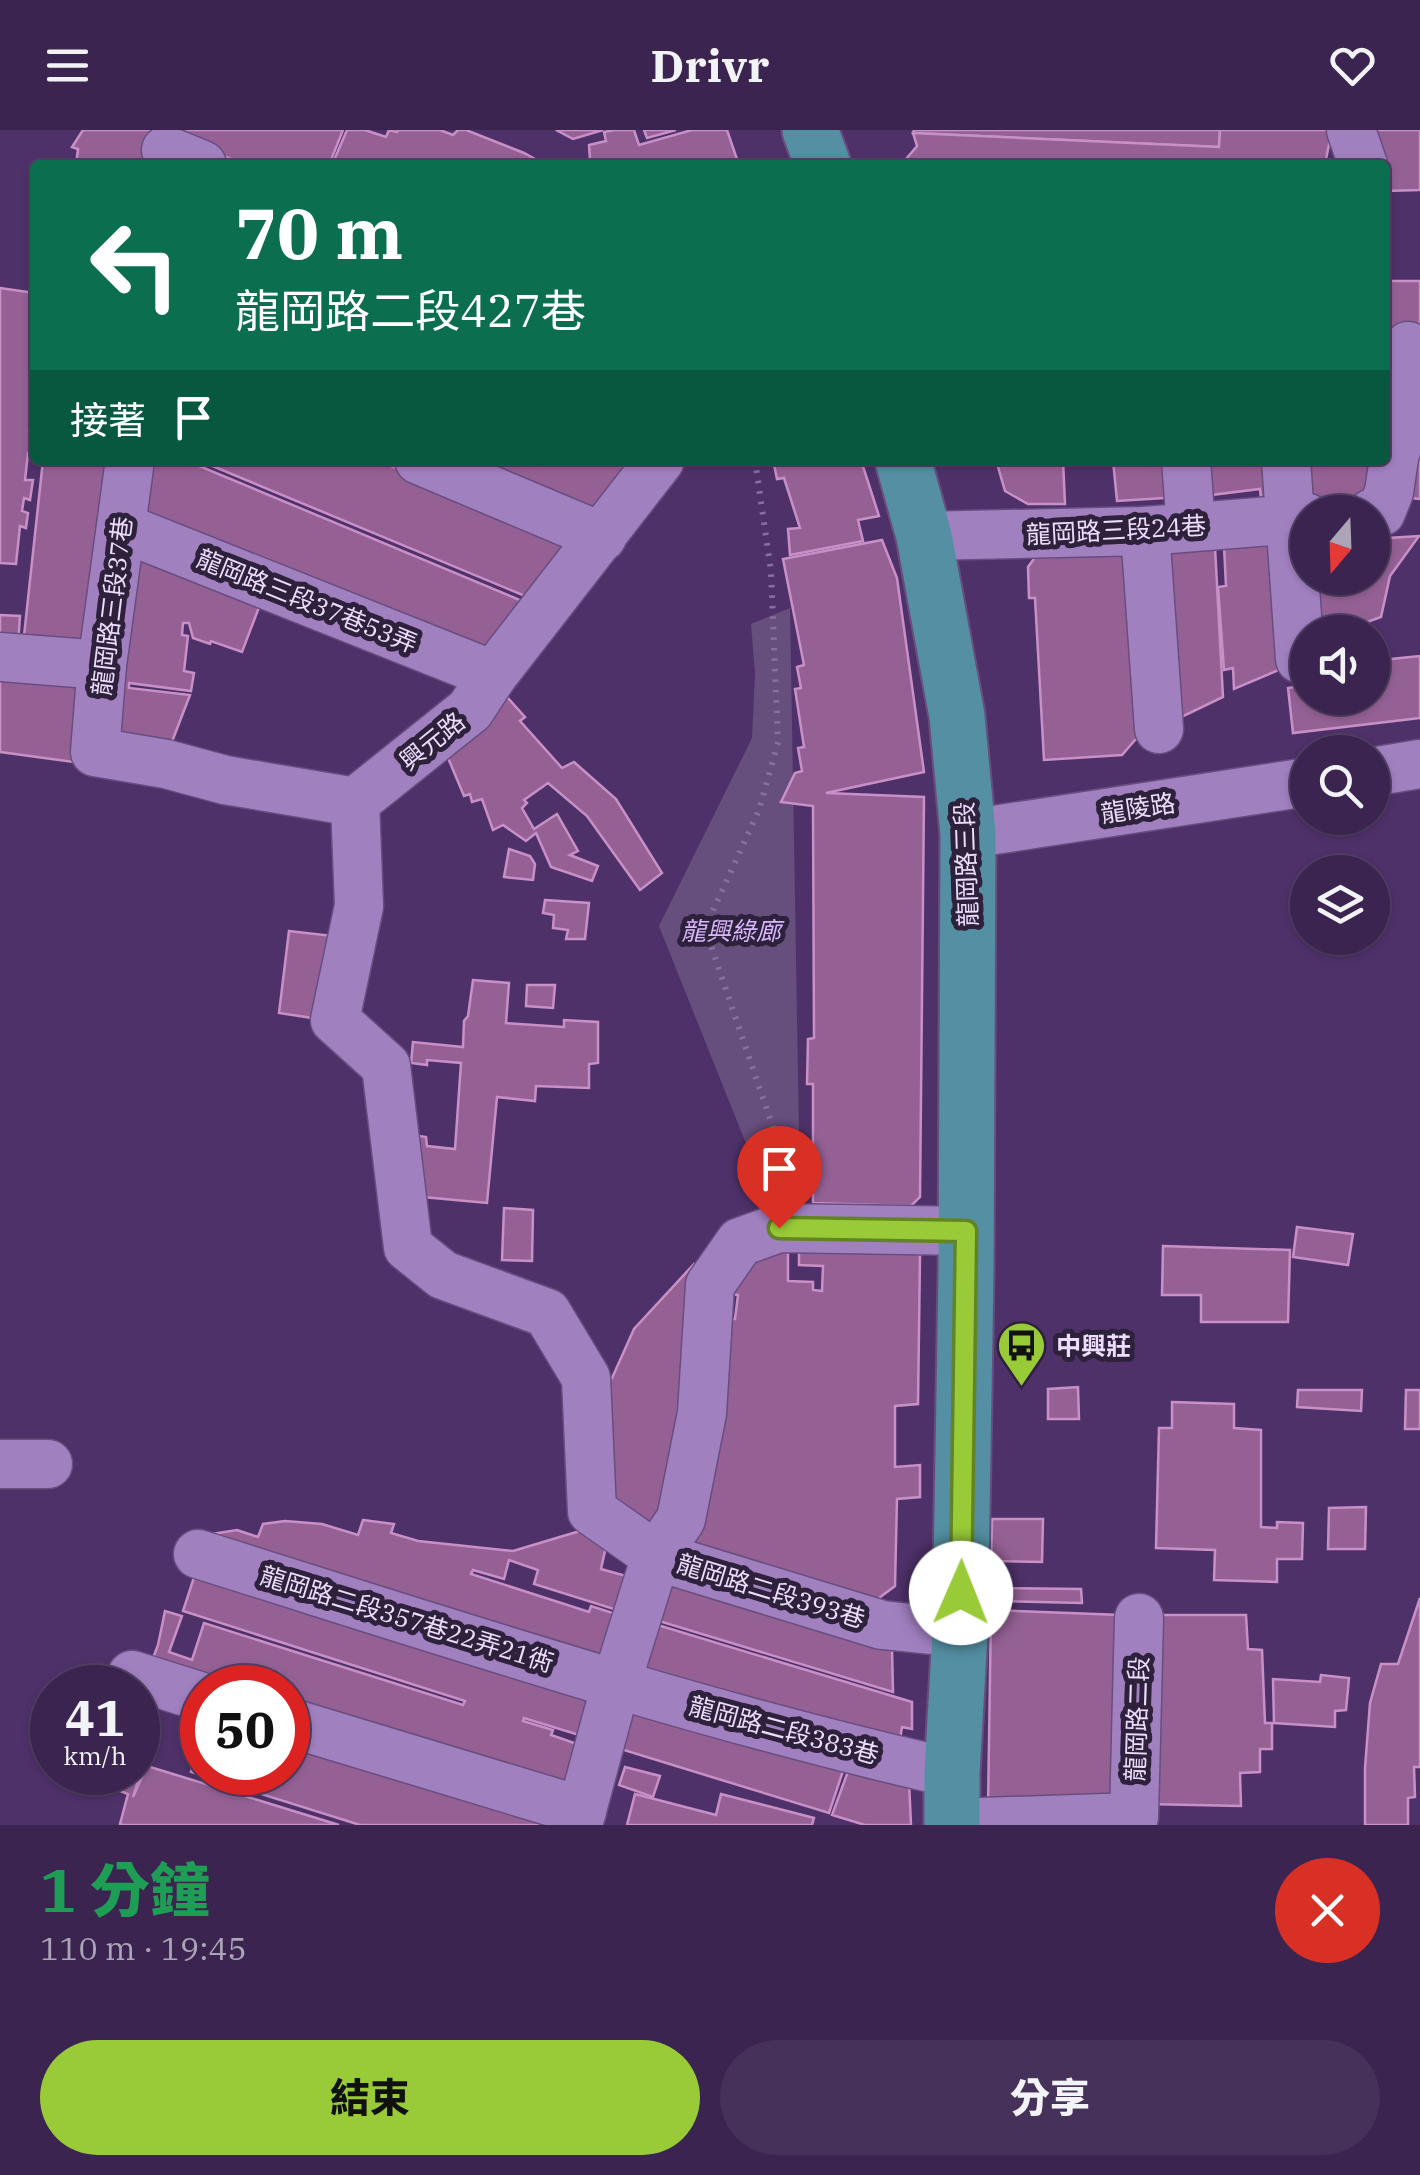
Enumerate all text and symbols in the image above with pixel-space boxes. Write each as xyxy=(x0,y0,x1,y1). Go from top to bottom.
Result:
text: Drivr xyxy=(651,36,769,94)
icon: menu xyxy=(40,38,95,93)
icon: heart xyxy=(1325,38,1380,93)
text: 70 m xyxy=(235,187,403,278)
icon: left xyxy=(70,200,200,330)
text: 龍岡路二段427巷 xyxy=(235,281,586,339)
icon: arrive xyxy=(166,390,221,445)
text: 接著 xyxy=(70,395,146,444)
north arrow xyxy=(1290,495,1390,595)
map controls xyxy=(1290,495,1390,955)
street label: 龍岡路三段24巷 xyxy=(1025,508,1207,551)
street label: 龍岡路三段37巷 xyxy=(84,515,139,697)
street label: 龍岡路三段37巷53弄 xyxy=(192,541,422,660)
button: sound xyxy=(1290,615,1390,715)
street label: 興元路 xyxy=(392,704,471,777)
button: search xyxy=(1290,735,1390,835)
street label: 龍陵路 xyxy=(1098,785,1178,830)
street label: 龍岡路三段 xyxy=(947,801,984,927)
button: layers xyxy=(1290,855,1390,955)
park label: 龍興綠廊 xyxy=(681,914,785,947)
pin xyxy=(737,1126,822,1229)
icon: arrive xyxy=(752,1141,807,1196)
bus stop icon: 中興莊 xyxy=(995,1320,1047,1388)
place label: 中興莊 xyxy=(1056,1329,1131,1362)
position arrow xyxy=(909,1541,1013,1645)
street label: 龍岡路二段393巷 xyxy=(673,1546,869,1635)
street label: 龍岡路二段357巷22弄21衖 xyxy=(256,1558,558,1679)
street label: 龍岡路二段 xyxy=(1118,1656,1155,1782)
speed limit sign: 50 xyxy=(180,1665,310,1795)
text: 41 xyxy=(65,1685,125,1750)
street label: 龍岡路二段383巷 xyxy=(686,1688,883,1771)
text: km/h xyxy=(63,1739,127,1772)
text: 1 分鐘 xyxy=(40,1850,210,1929)
button: close xyxy=(1275,1858,1380,1963)
text: 110 m · 19:45 xyxy=(40,1927,247,1969)
button: 結束 xyxy=(40,2040,700,2155)
button: 分享 xyxy=(720,2040,1380,2155)

